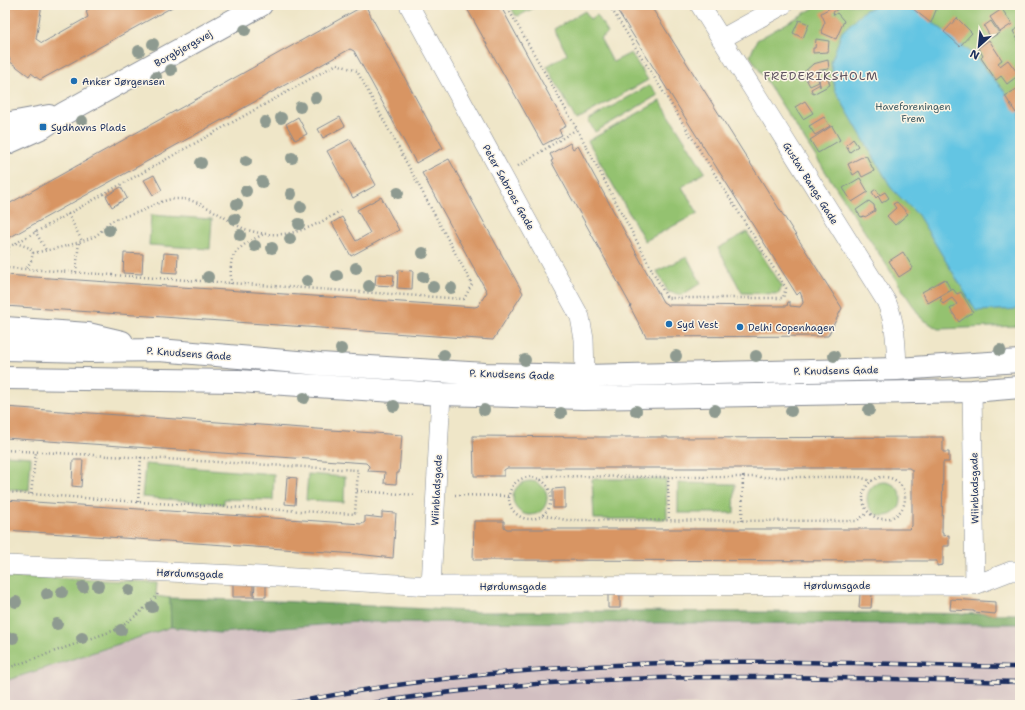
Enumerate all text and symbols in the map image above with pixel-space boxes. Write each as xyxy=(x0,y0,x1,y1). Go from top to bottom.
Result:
north arrow xyxy=(959,26,999,66)
street label: Borgbjergsvej xyxy=(152,27,215,70)
text: N xyxy=(967,46,982,63)
district label: FREDERIKSHOLM xyxy=(763,68,879,84)
place label: Anker Jørgensen xyxy=(82,75,165,88)
marker: Anker Jørgensen xyxy=(69,76,79,86)
park label: Haveforeningen Frem xyxy=(875,100,951,125)
place label: Sydhavns Plads xyxy=(51,121,126,134)
marker: Sydhavns Plads xyxy=(38,122,48,132)
street label: Gustav Bangs Gade xyxy=(780,140,841,227)
street label: Peter Sabroes Gade xyxy=(480,142,538,233)
place label: Syd Vest xyxy=(677,318,718,331)
marker: Syd Vest xyxy=(664,319,674,329)
place label: Delhi Copenhagen xyxy=(748,321,835,334)
marker: Delhi Copenhagen xyxy=(735,322,745,332)
street label: P. Knudsens Gade xyxy=(146,344,232,363)
street label: P. Knudsens Gade xyxy=(793,363,879,378)
street label: P. Knudsens Gade xyxy=(469,367,555,382)
street label: Wiinbladsgade xyxy=(967,452,982,524)
street label: Wiinbladsgade xyxy=(428,454,445,526)
street label: Hørdumsgade xyxy=(156,566,224,581)
street label: Hørdumsgade xyxy=(803,579,871,592)
street label: Hørdumsgade xyxy=(479,580,547,593)

